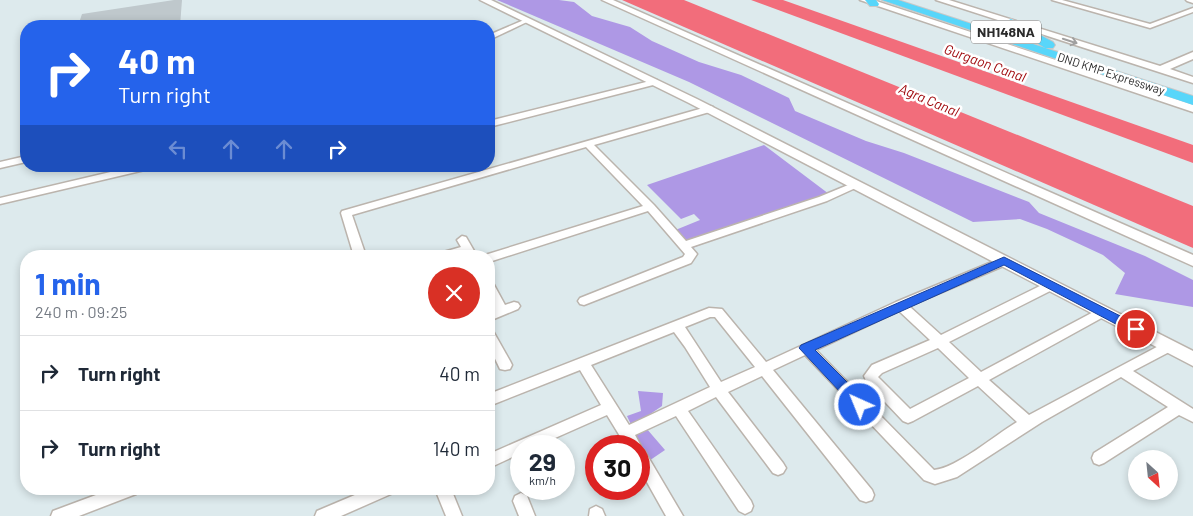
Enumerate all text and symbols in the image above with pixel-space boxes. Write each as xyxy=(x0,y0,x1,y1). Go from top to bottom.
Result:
road number: NH148NA xyxy=(971,21,1041,44)
one-way arrow xyxy=(1062,37,1078,47)
text: 40 m xyxy=(118,39,195,81)
icon: right xyxy=(35,40,100,105)
water label: Gurgaon Canal xyxy=(942,40,1028,85)
street label: DND KMP Expressway xyxy=(1056,49,1167,97)
water label: Agra Canal xyxy=(897,79,962,120)
text: Turn right xyxy=(118,81,211,107)
icon: left xyxy=(164,135,192,163)
icon: ahead xyxy=(217,135,245,163)
icon: ahead xyxy=(270,135,298,163)
icon: right xyxy=(323,135,351,163)
text: 1 min xyxy=(35,265,101,301)
button: close xyxy=(428,267,480,319)
text: 240 m · 09:25 xyxy=(35,302,127,321)
pin xyxy=(1115,308,1157,350)
icon: arrive xyxy=(1122,315,1150,343)
icon: right xyxy=(35,359,63,387)
text: Turn right xyxy=(78,362,160,385)
text: 40 m xyxy=(439,362,480,385)
position arrow xyxy=(833,378,885,430)
icon: right xyxy=(35,434,63,462)
speed limit sign: 30 xyxy=(585,435,650,500)
text: Turn right xyxy=(78,437,160,460)
text: 140 m xyxy=(433,437,480,460)
text: 29 xyxy=(529,446,556,476)
north arrow xyxy=(1128,450,1178,500)
map controls xyxy=(1128,450,1178,500)
text: km/h xyxy=(529,473,556,487)

